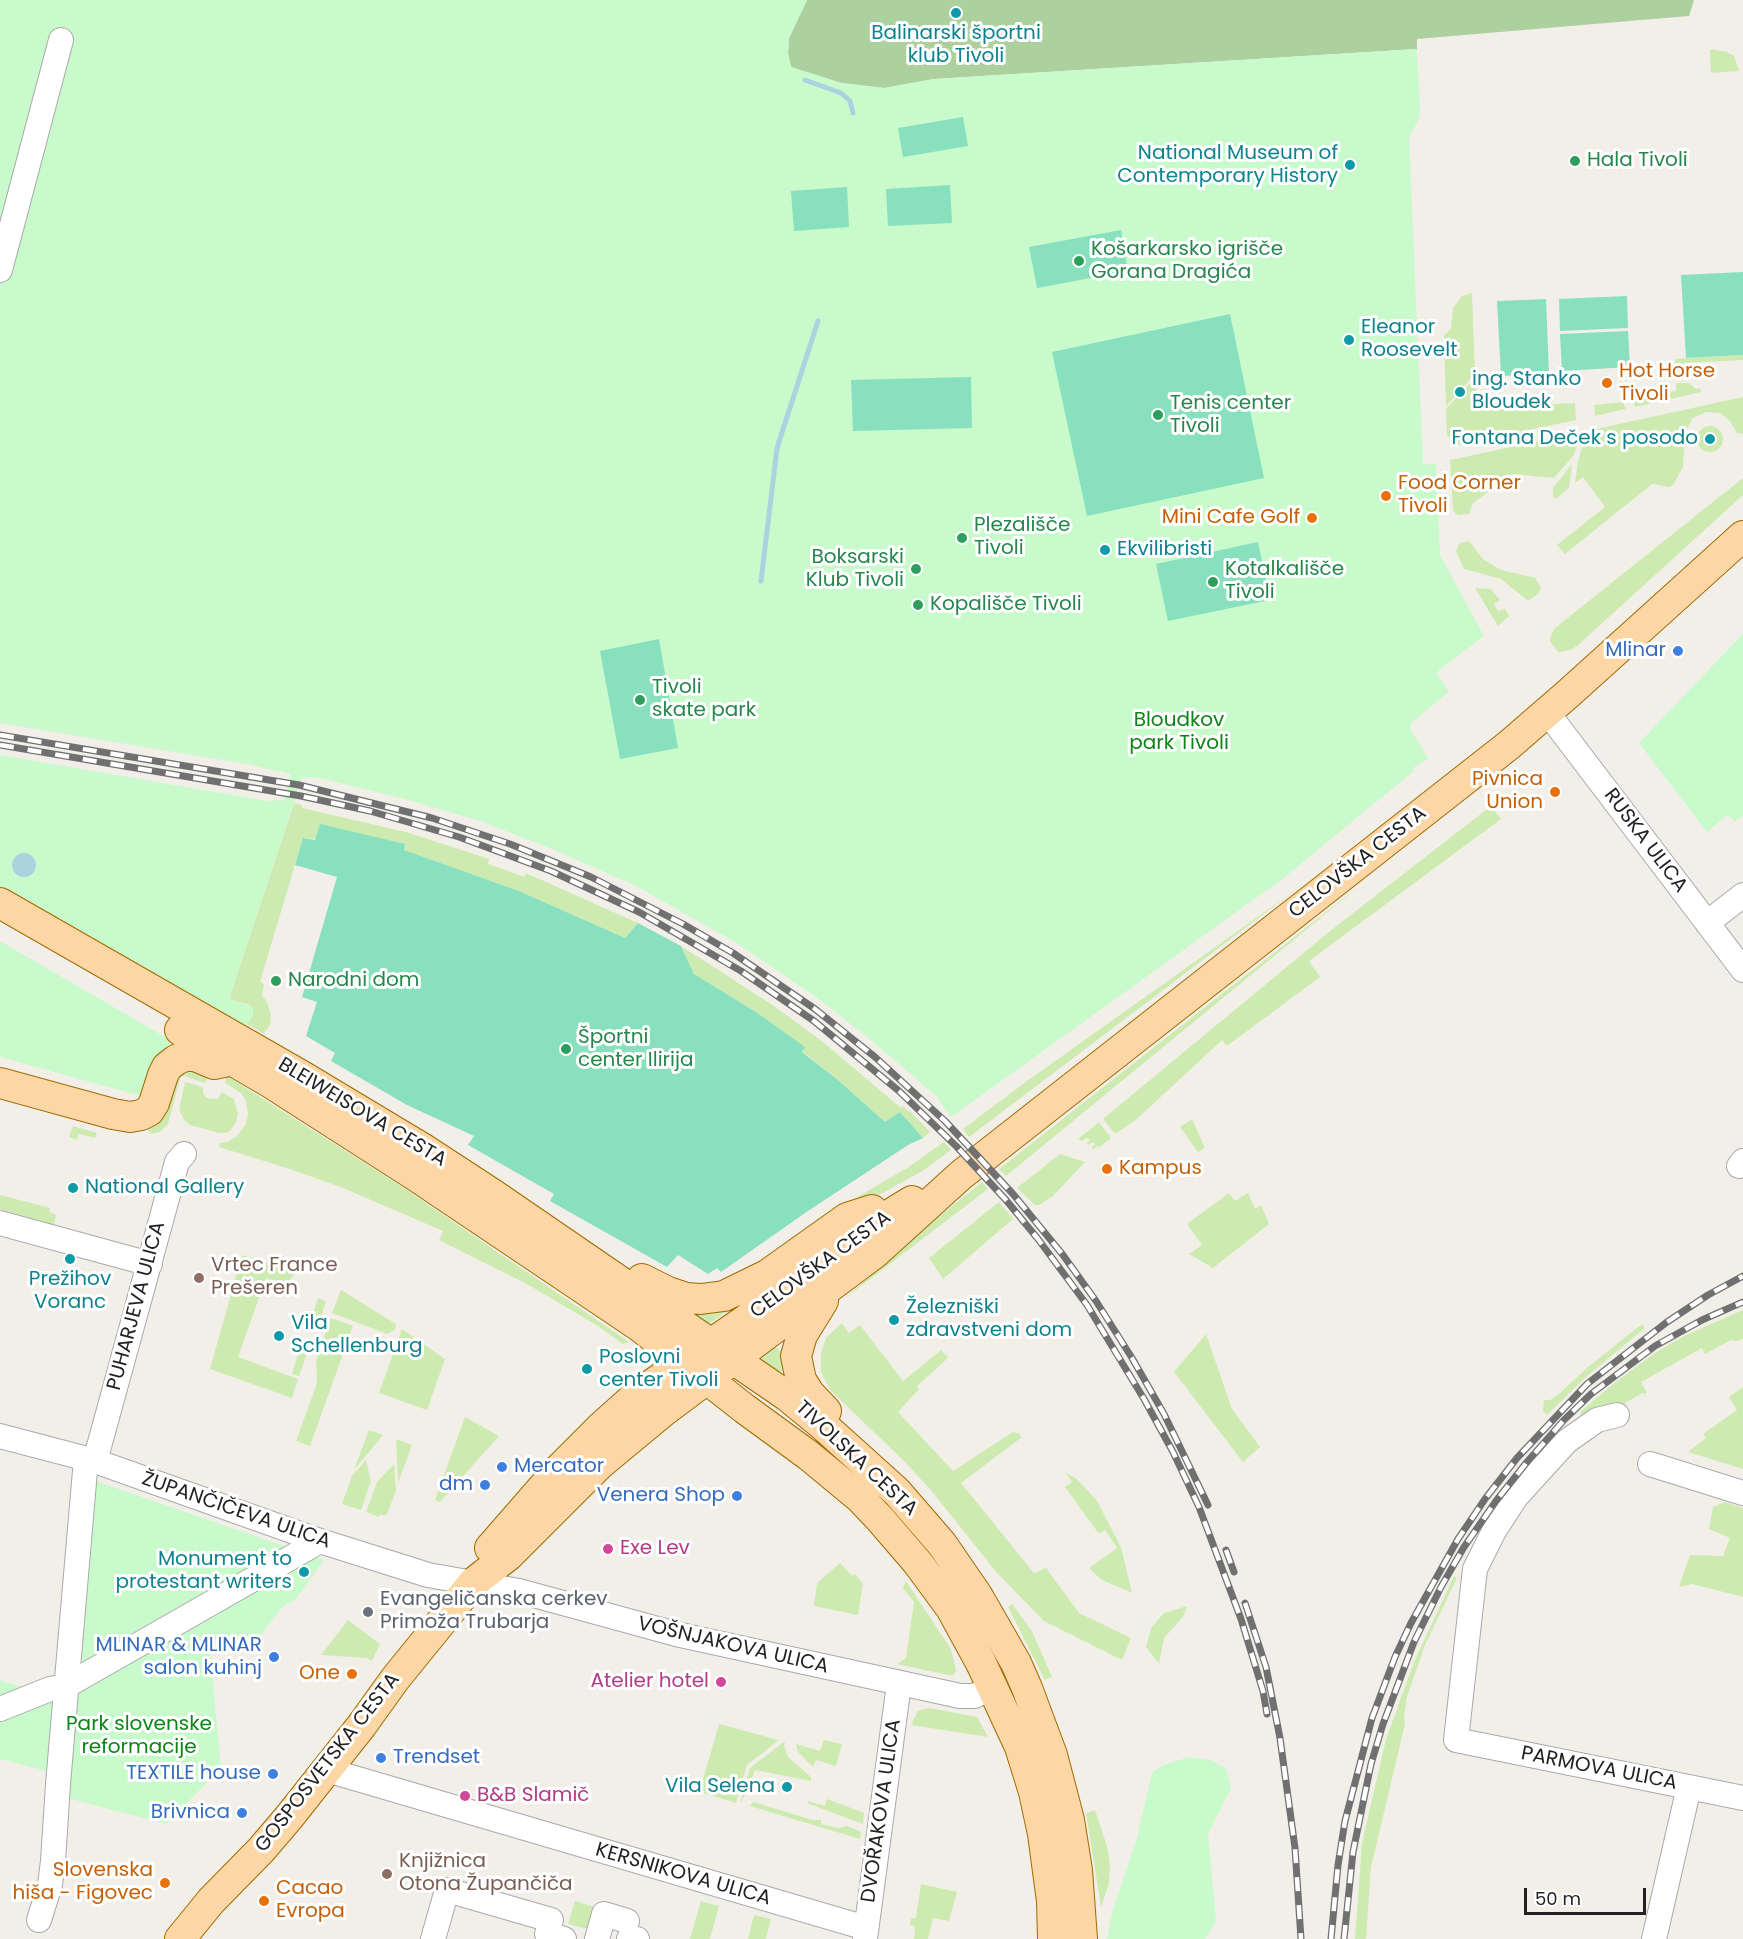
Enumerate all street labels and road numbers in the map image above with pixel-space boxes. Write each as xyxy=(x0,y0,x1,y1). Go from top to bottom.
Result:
street label: RUSKA ULICA xyxy=(1598,784,1692,898)
street label: CELOVŠKA CESTA xyxy=(1284,802,1432,924)
street label: BLEIWEISOVA CESTA xyxy=(273,1053,451,1173)
street label: CELOVŠKA CESTA xyxy=(746,1206,896,1324)
street label: PUHARJEVA ULICA xyxy=(103,1219,171,1393)
street label: TIVOLSKA CESTA xyxy=(790,1396,922,1522)
street label: ŽUPANČIČEVA ULICA xyxy=(139,1467,333,1555)
street label: VOŠNJAKOVA ULICA xyxy=(635,1612,831,1680)
street label: GOSPOSVETSKA CESTA xyxy=(251,1669,405,1857)
street label: DVOŘAKOVA ULICA xyxy=(857,1718,907,1904)
street label: PARMOVA ULICA xyxy=(1519,1742,1679,1796)
street label: KERSNIKOVA ULICA xyxy=(593,1839,773,1911)

